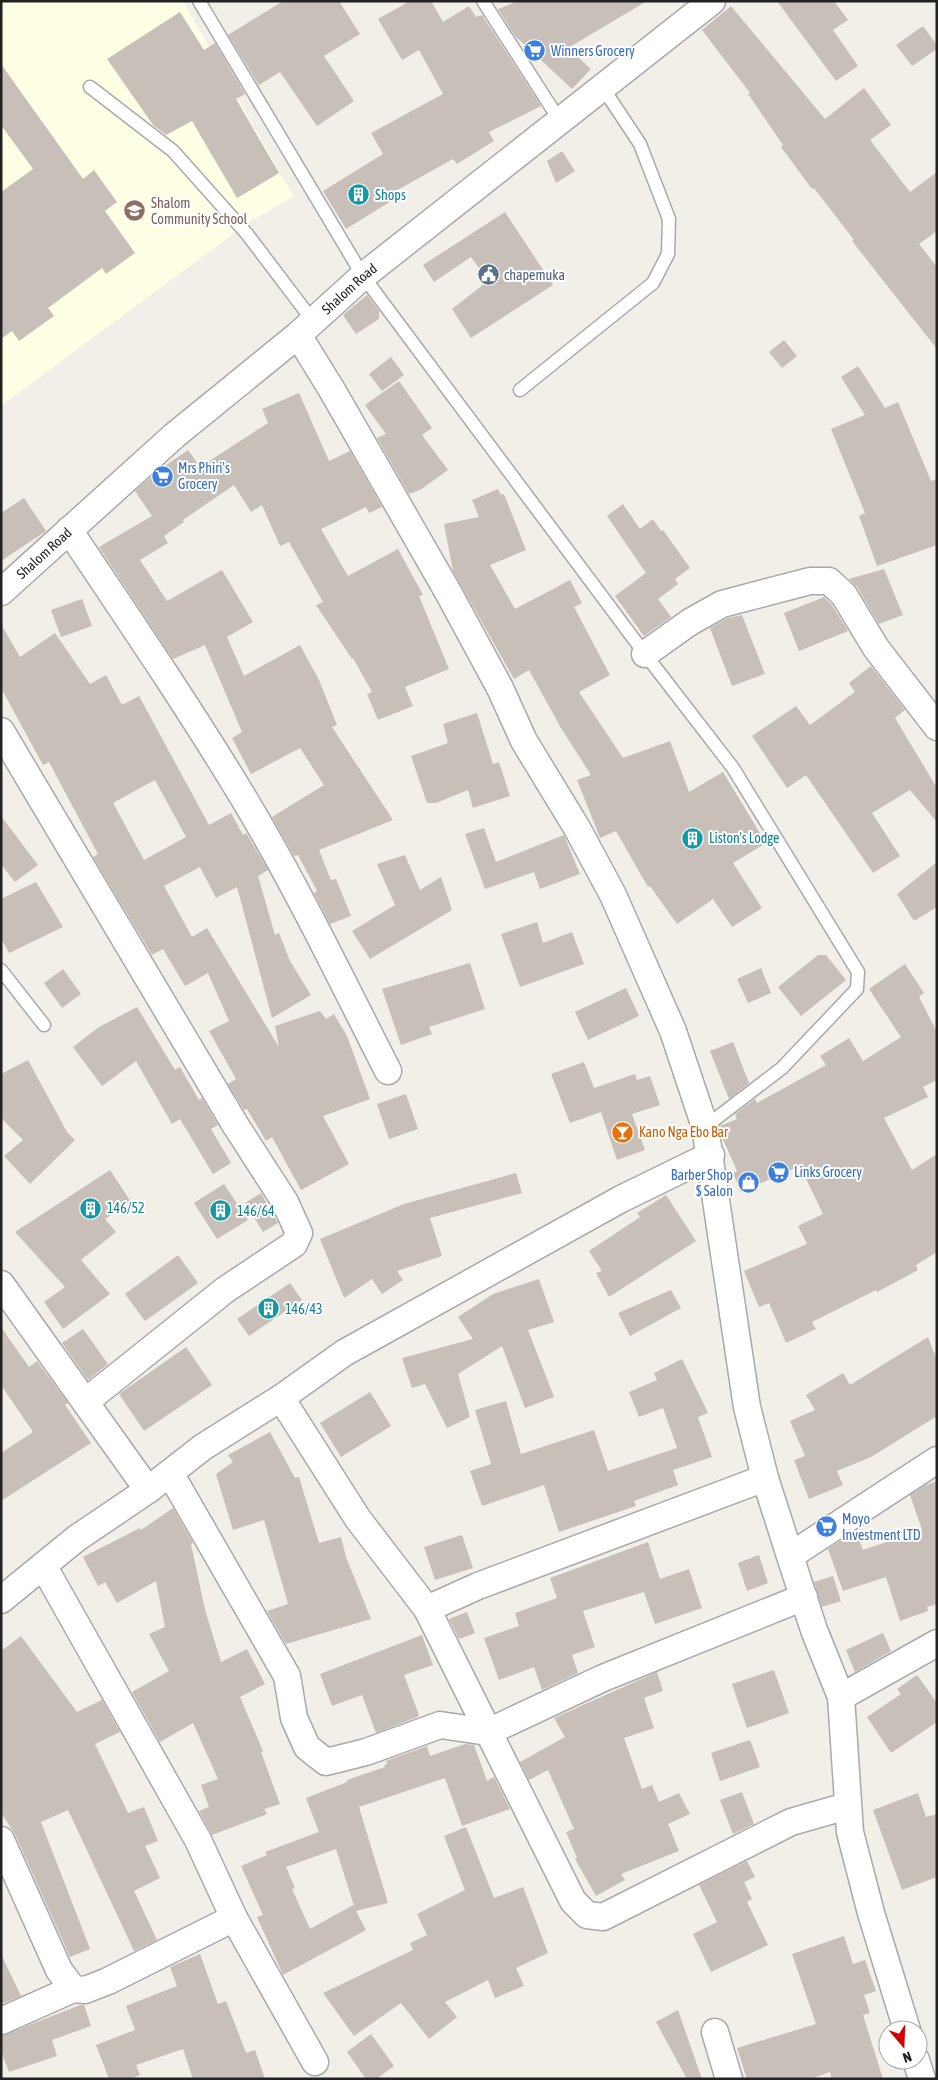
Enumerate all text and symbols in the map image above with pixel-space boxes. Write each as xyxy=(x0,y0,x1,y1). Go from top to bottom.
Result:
supermarket icon: Winners Grocery xyxy=(523,39,547,63)
place label: Winners Grocery xyxy=(551,43,635,59)
building icon: Shops xyxy=(347,183,371,207)
place label: Shops xyxy=(375,187,406,203)
place label: Shalom Community School xyxy=(151,195,248,227)
school or university icon: Shalom Community School xyxy=(123,199,147,223)
street label: Shalom Road xyxy=(319,260,380,317)
public building icon: chapemuka xyxy=(476,263,500,287)
place label: chapemuka xyxy=(504,267,565,283)
place label: Mrs Phiri's Grocery xyxy=(178,460,230,492)
supermarket icon: Mrs Phiri's Grocery xyxy=(150,464,174,488)
street label: Shalom Road xyxy=(13,524,75,582)
building icon: Liston's Lodge xyxy=(681,826,705,850)
place label: Liston's Lodge xyxy=(709,830,779,846)
bar icon: Kano Nga Ebo Bar xyxy=(611,1120,635,1144)
place label: Kano Nga Ebo Bar xyxy=(639,1124,729,1140)
supermarket icon: Links Grocery xyxy=(766,1160,790,1184)
place label: Links Grocery xyxy=(794,1164,862,1180)
place label: Barber Shop $ Salon xyxy=(671,1167,733,1199)
shop icon: Barber Shop $ Salon xyxy=(737,1171,761,1195)
building icon: 146/52 xyxy=(79,1196,103,1220)
building icon: 146/64 xyxy=(209,1199,233,1223)
place label: 146/52 xyxy=(107,1200,145,1216)
place label: 146/64 xyxy=(237,1203,275,1219)
building icon: 146/43 xyxy=(257,1297,281,1321)
place label: 146/43 xyxy=(285,1301,323,1317)
place label: Moyo Investment LTD xyxy=(842,1511,921,1543)
supermarket icon: Moyo Investment LTD xyxy=(814,1515,838,1539)
north arrow xyxy=(878,2020,928,2070)
text: N xyxy=(901,2048,914,2066)

